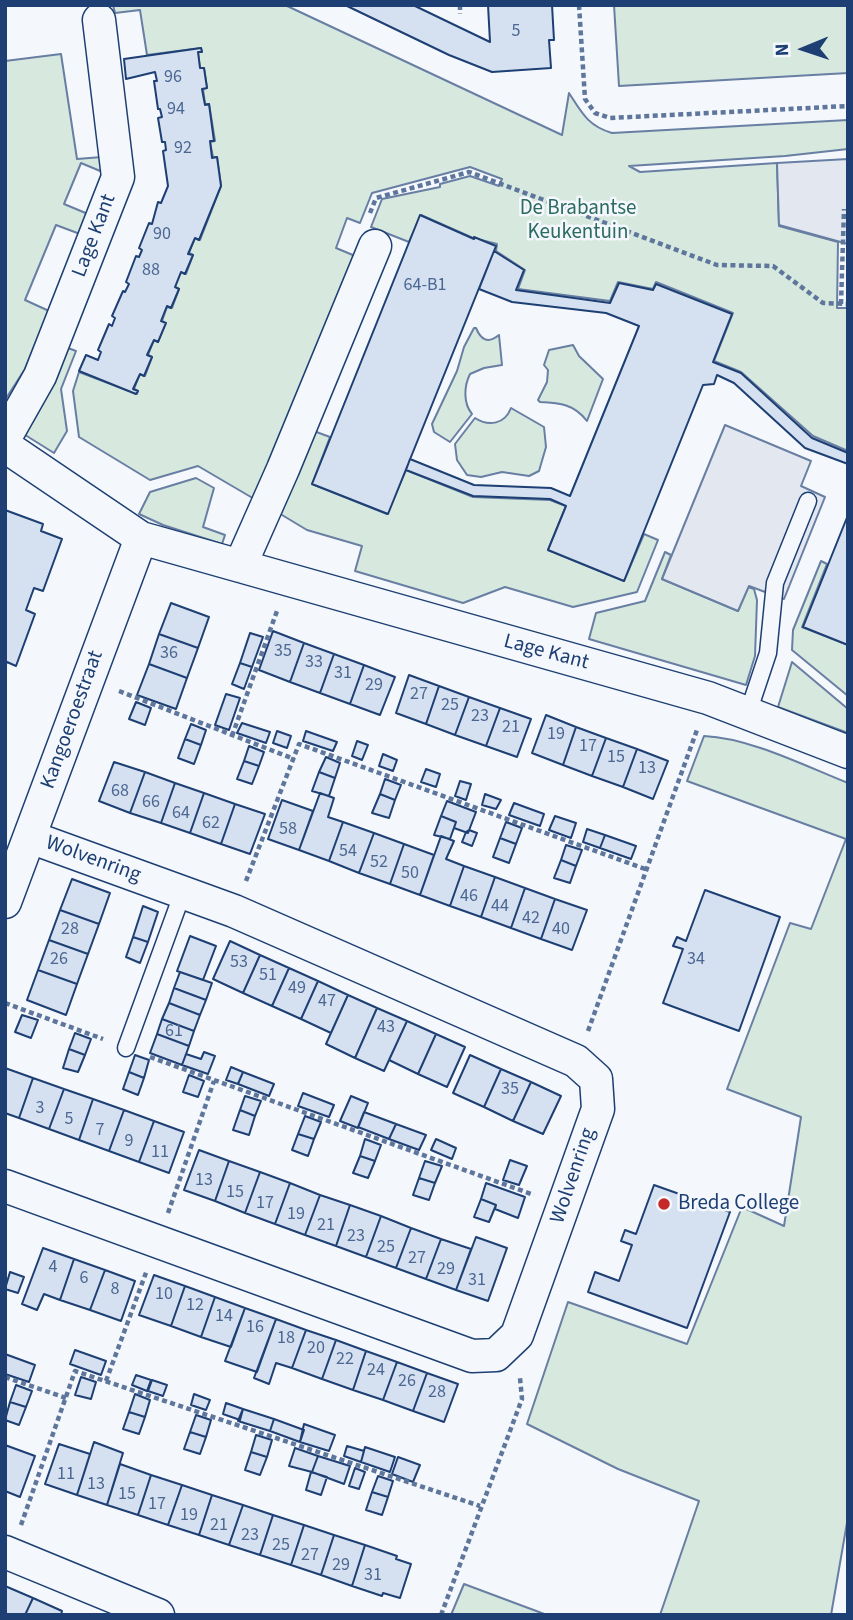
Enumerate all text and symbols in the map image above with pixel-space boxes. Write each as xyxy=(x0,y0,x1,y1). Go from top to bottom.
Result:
north arrow xyxy=(769,14,839,84)
house number: 5 xyxy=(512,21,520,43)
text: N xyxy=(769,43,796,57)
house number: 96 xyxy=(164,67,182,89)
house number: 94 xyxy=(167,99,185,121)
house number: 92 xyxy=(174,138,192,160)
street label: Lage Kant xyxy=(68,191,122,281)
park label: De Brabantse Keukentuin xyxy=(520,196,636,246)
house number: 90 xyxy=(153,224,171,246)
house number: 88 xyxy=(142,260,160,282)
house number: 64-B1 xyxy=(403,275,447,297)
street label: Lage Kant xyxy=(501,630,591,676)
house number: 35 xyxy=(274,641,292,663)
house number: 36 xyxy=(160,643,178,665)
street label: Kangoeroestraat xyxy=(36,647,110,793)
house number: 33 xyxy=(305,652,323,674)
house number: 31 xyxy=(334,663,352,685)
house number: 29 xyxy=(365,675,383,697)
house number: 27 xyxy=(410,684,428,706)
house number: 25 xyxy=(441,695,459,717)
house number: 23 xyxy=(471,706,489,728)
house number: 21 xyxy=(502,717,520,739)
house number: 19 xyxy=(547,724,565,746)
house number: 17 xyxy=(579,736,597,758)
house number: 15 xyxy=(607,747,625,769)
house number: 13 xyxy=(638,758,656,780)
house number: 68 xyxy=(111,781,129,803)
house number: 66 xyxy=(142,792,160,814)
house number: 64 xyxy=(172,803,190,825)
house number: 62 xyxy=(202,813,220,835)
house number: 58 xyxy=(279,819,297,841)
street label: Wolvenring xyxy=(42,831,144,889)
house number: 54 xyxy=(339,841,357,863)
house number: 52 xyxy=(370,852,388,874)
house number: 50 xyxy=(401,863,419,885)
house number: 46 xyxy=(460,886,478,908)
house number: 44 xyxy=(491,896,509,918)
house number: 42 xyxy=(522,908,540,930)
house number: 28 xyxy=(61,919,79,941)
house number: 40 xyxy=(552,919,570,941)
house number: 26 xyxy=(50,949,68,971)
house number: 34 xyxy=(687,949,705,971)
house number: 53 xyxy=(230,952,248,974)
house number: 51 xyxy=(259,965,277,987)
house number: 49 xyxy=(288,978,306,1000)
house number: 47 xyxy=(318,991,336,1013)
house number: 43 xyxy=(377,1017,395,1039)
house number: 61 xyxy=(165,1021,183,1043)
house number: 35 xyxy=(501,1079,519,1101)
house number: 3 xyxy=(36,1098,44,1120)
house number: 5 xyxy=(65,1109,73,1131)
house number: 7 xyxy=(96,1120,104,1142)
street label: Wolvenring xyxy=(546,1125,602,1227)
house number: 9 xyxy=(125,1131,133,1153)
house number: 11 xyxy=(151,1142,169,1164)
house number: 13 xyxy=(195,1170,213,1192)
house number: 15 xyxy=(226,1182,244,1204)
place label: Breda College xyxy=(678,1191,799,1217)
house number: 17 xyxy=(256,1193,274,1215)
marker: Breda College xyxy=(656,1196,672,1212)
house number: 19 xyxy=(287,1204,305,1226)
house number: 21 xyxy=(317,1215,335,1237)
house number: 23 xyxy=(347,1226,365,1248)
house number: 25 xyxy=(377,1237,395,1259)
house number: 27 xyxy=(408,1248,426,1270)
house number: 4 xyxy=(49,1257,57,1279)
house number: 29 xyxy=(437,1259,455,1281)
house number: 6 xyxy=(80,1268,88,1290)
house number: 31 xyxy=(468,1270,486,1292)
house number: 8 xyxy=(111,1279,119,1301)
house number: 10 xyxy=(155,1284,173,1306)
house number: 12 xyxy=(186,1295,204,1317)
house number: 14 xyxy=(215,1306,233,1328)
house number: 16 xyxy=(246,1317,264,1339)
house number: 18 xyxy=(277,1328,295,1350)
house number: 20 xyxy=(307,1338,325,1360)
house number: 22 xyxy=(336,1349,354,1371)
house number: 24 xyxy=(367,1360,385,1382)
house number: 26 xyxy=(398,1371,416,1393)
house number: 28 xyxy=(428,1382,446,1404)
house number: 11 xyxy=(57,1464,75,1486)
house number: 13 xyxy=(87,1474,105,1496)
house number: 15 xyxy=(118,1484,136,1506)
house number: 17 xyxy=(148,1494,166,1516)
house number: 19 xyxy=(180,1505,198,1527)
house number: 21 xyxy=(210,1515,228,1537)
house number: 23 xyxy=(241,1525,259,1547)
house number: 25 xyxy=(272,1535,290,1557)
house number: 27 xyxy=(301,1545,319,1567)
house number: 29 xyxy=(332,1555,350,1577)
house number: 31 xyxy=(364,1565,382,1587)

